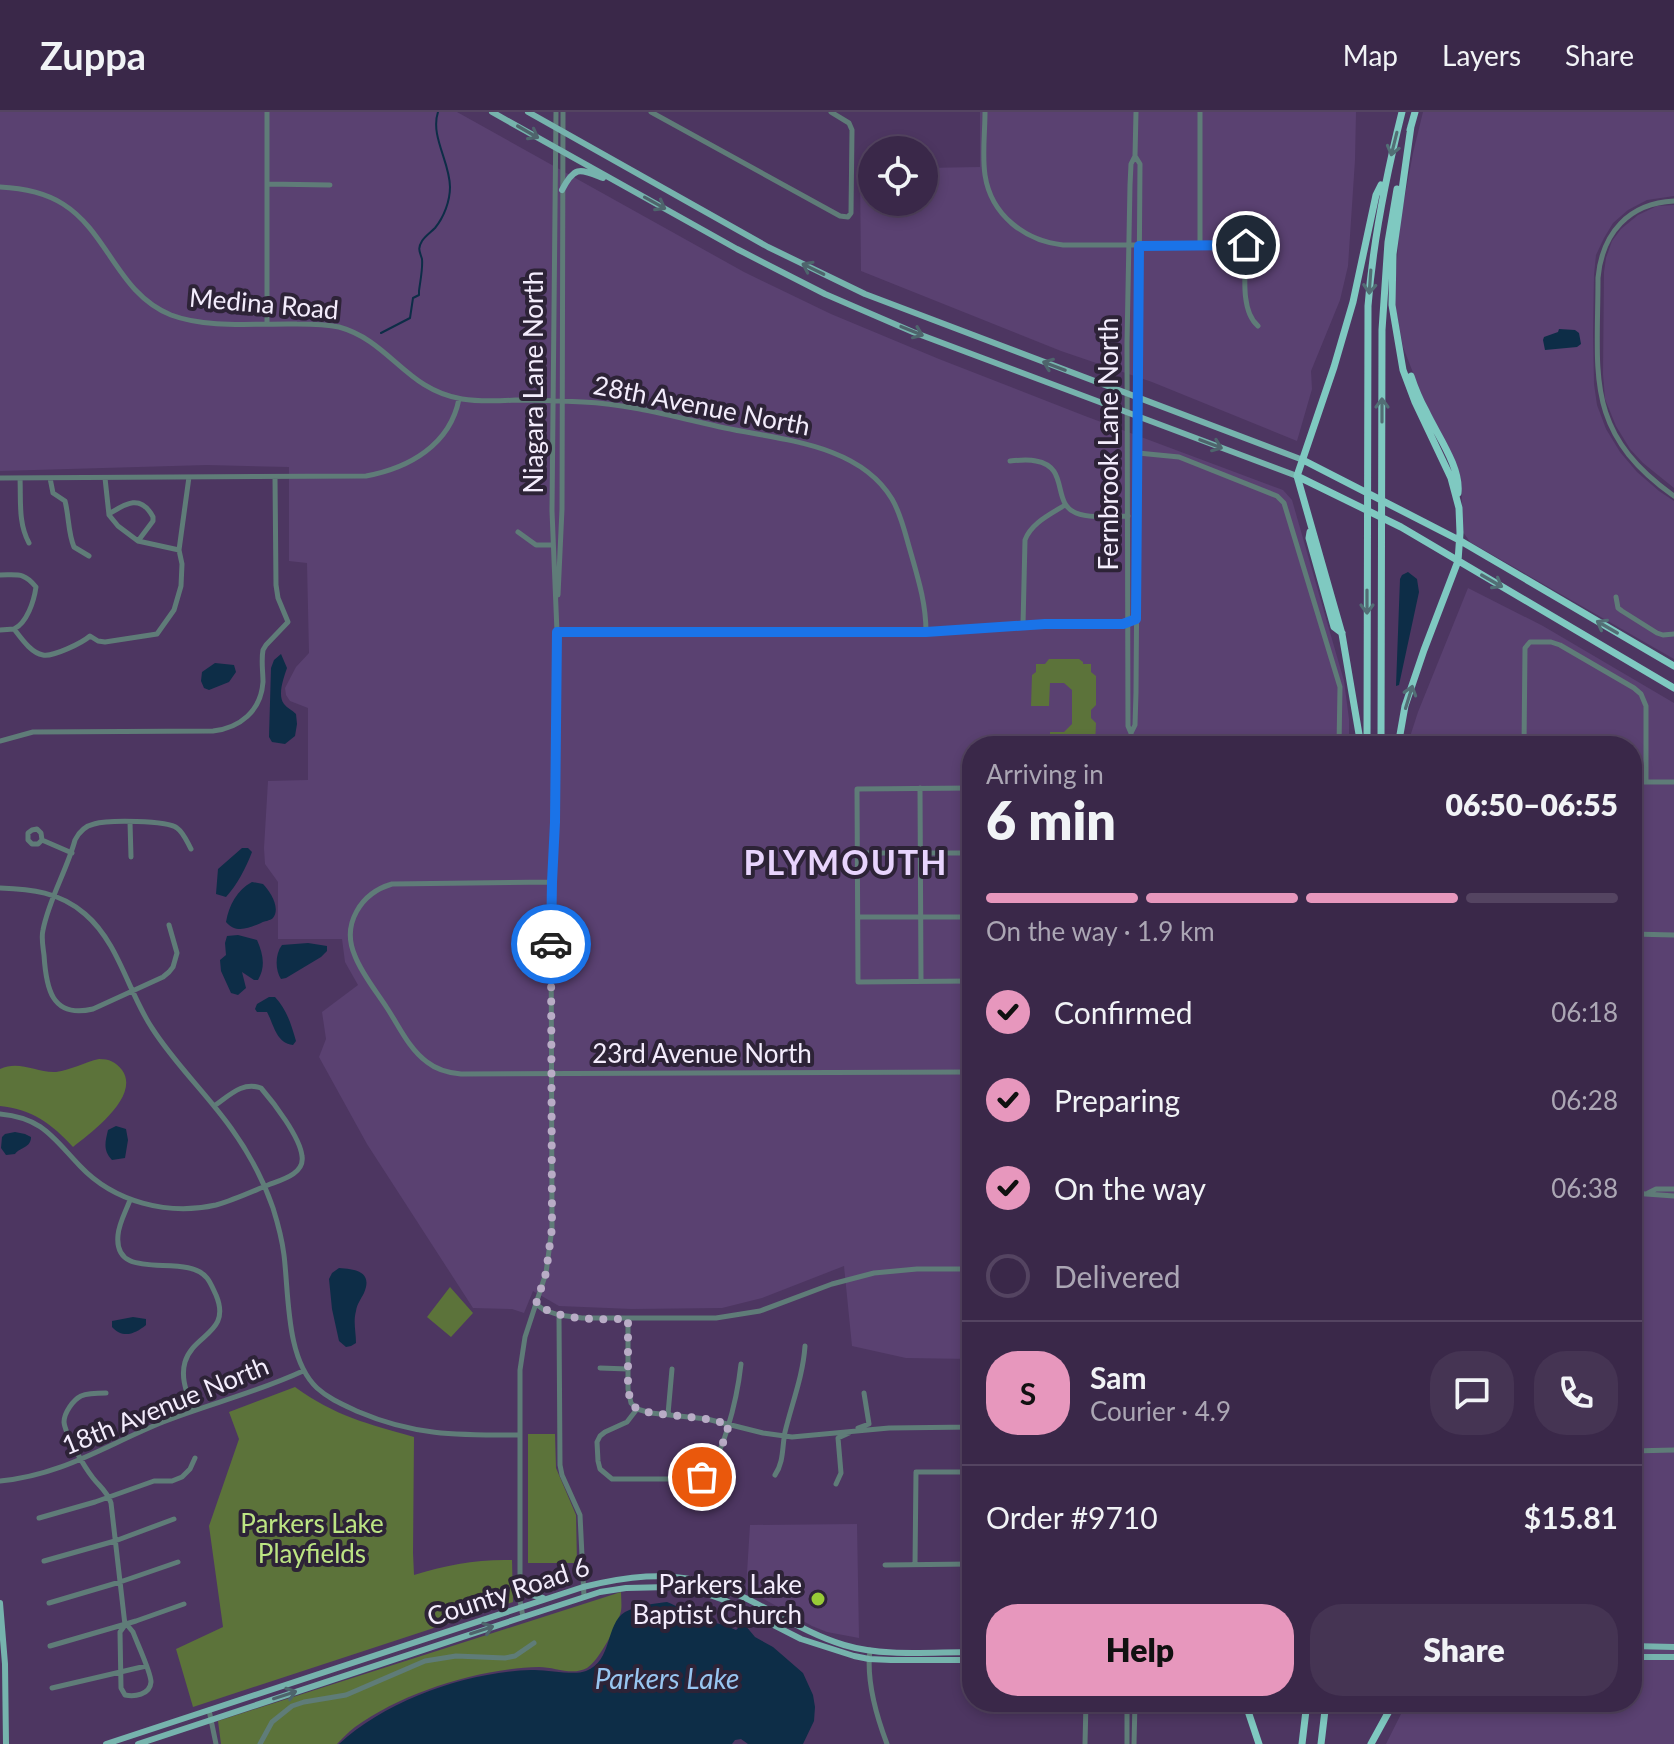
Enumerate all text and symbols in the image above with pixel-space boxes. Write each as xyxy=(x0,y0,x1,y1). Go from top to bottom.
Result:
text: Zuppa xyxy=(40,32,146,78)
text: Map xyxy=(1343,38,1398,72)
text: Layers xyxy=(1442,38,1521,72)
text: Share xyxy=(1565,38,1634,72)
one-way arrow xyxy=(516,125,540,140)
one-way arrow xyxy=(1385,131,1400,157)
map controls xyxy=(858,136,938,216)
button: locate xyxy=(858,136,938,216)
one-way arrow xyxy=(642,196,666,211)
pin xyxy=(1212,211,1280,279)
icon: home xyxy=(1224,223,1268,267)
one-way arrow xyxy=(802,261,826,276)
one-way arrow xyxy=(1362,268,1377,294)
street label: Niagara Lane North xyxy=(517,271,549,493)
street label: Medina Road xyxy=(188,281,340,325)
street label: Fernbrook Lane North xyxy=(1092,318,1124,570)
one-way arrow xyxy=(899,325,924,339)
one-way arrow xyxy=(1042,358,1067,372)
street label: 28th Avenue North xyxy=(591,368,813,442)
one-way arrow xyxy=(1374,397,1390,424)
one-way arrow xyxy=(1198,438,1223,452)
one-way arrow xyxy=(1480,573,1503,589)
one-way arrow xyxy=(1359,588,1375,615)
one-way arrow xyxy=(1596,619,1619,635)
one-way arrow xyxy=(1402,685,1417,711)
text: Arriving in xyxy=(986,758,1104,790)
text: 06:50–06:55 xyxy=(1445,786,1618,822)
text: 6 min xyxy=(986,789,1116,851)
district label: PLYMOUTH xyxy=(744,841,948,882)
courier xyxy=(511,904,591,984)
text: On the way · 1.9 km xyxy=(986,915,1215,947)
icon: car xyxy=(529,922,573,966)
icon: check xyxy=(986,990,1030,1034)
text: Confirmed xyxy=(1054,994,1193,1030)
text: 06:18 xyxy=(1551,996,1618,1028)
street label: 23rd Avenue North xyxy=(592,1037,812,1069)
icon: check xyxy=(986,1078,1030,1122)
text: Preparing xyxy=(1054,1082,1180,1118)
text: 06:28 xyxy=(1551,1084,1618,1116)
icon: check xyxy=(986,1166,1030,1210)
text: On the way xyxy=(1054,1170,1206,1206)
text: 06:38 xyxy=(1551,1172,1618,1204)
text: Delivered xyxy=(1054,1258,1181,1294)
street label: 18th Avenue North xyxy=(57,1349,273,1461)
button: chat xyxy=(1430,1351,1514,1435)
button: phone xyxy=(1534,1351,1618,1435)
text: Sam xyxy=(1090,1359,1147,1395)
text: S xyxy=(1020,1375,1036,1411)
text: Courier · 4.9 xyxy=(1090,1395,1231,1427)
pin xyxy=(668,1443,736,1511)
icon: bag xyxy=(680,1455,724,1499)
text: Order #9710 xyxy=(986,1499,1158,1535)
text: $15.81 xyxy=(1524,1499,1618,1535)
park label: Parkers Lake Playfields xyxy=(240,1507,384,1569)
street label: County Road 6 xyxy=(423,1550,593,1632)
place label: Parkers Lake Baptist Church xyxy=(633,1568,802,1630)
marker: Parkers Lake Baptist Church xyxy=(809,1590,827,1608)
button: Help xyxy=(986,1604,1294,1696)
button: Share xyxy=(1310,1604,1618,1696)
one-way arrow xyxy=(469,1622,494,1637)
water label: Parkers Lake xyxy=(595,1661,739,1695)
one-way arrow xyxy=(273,1687,298,1702)

